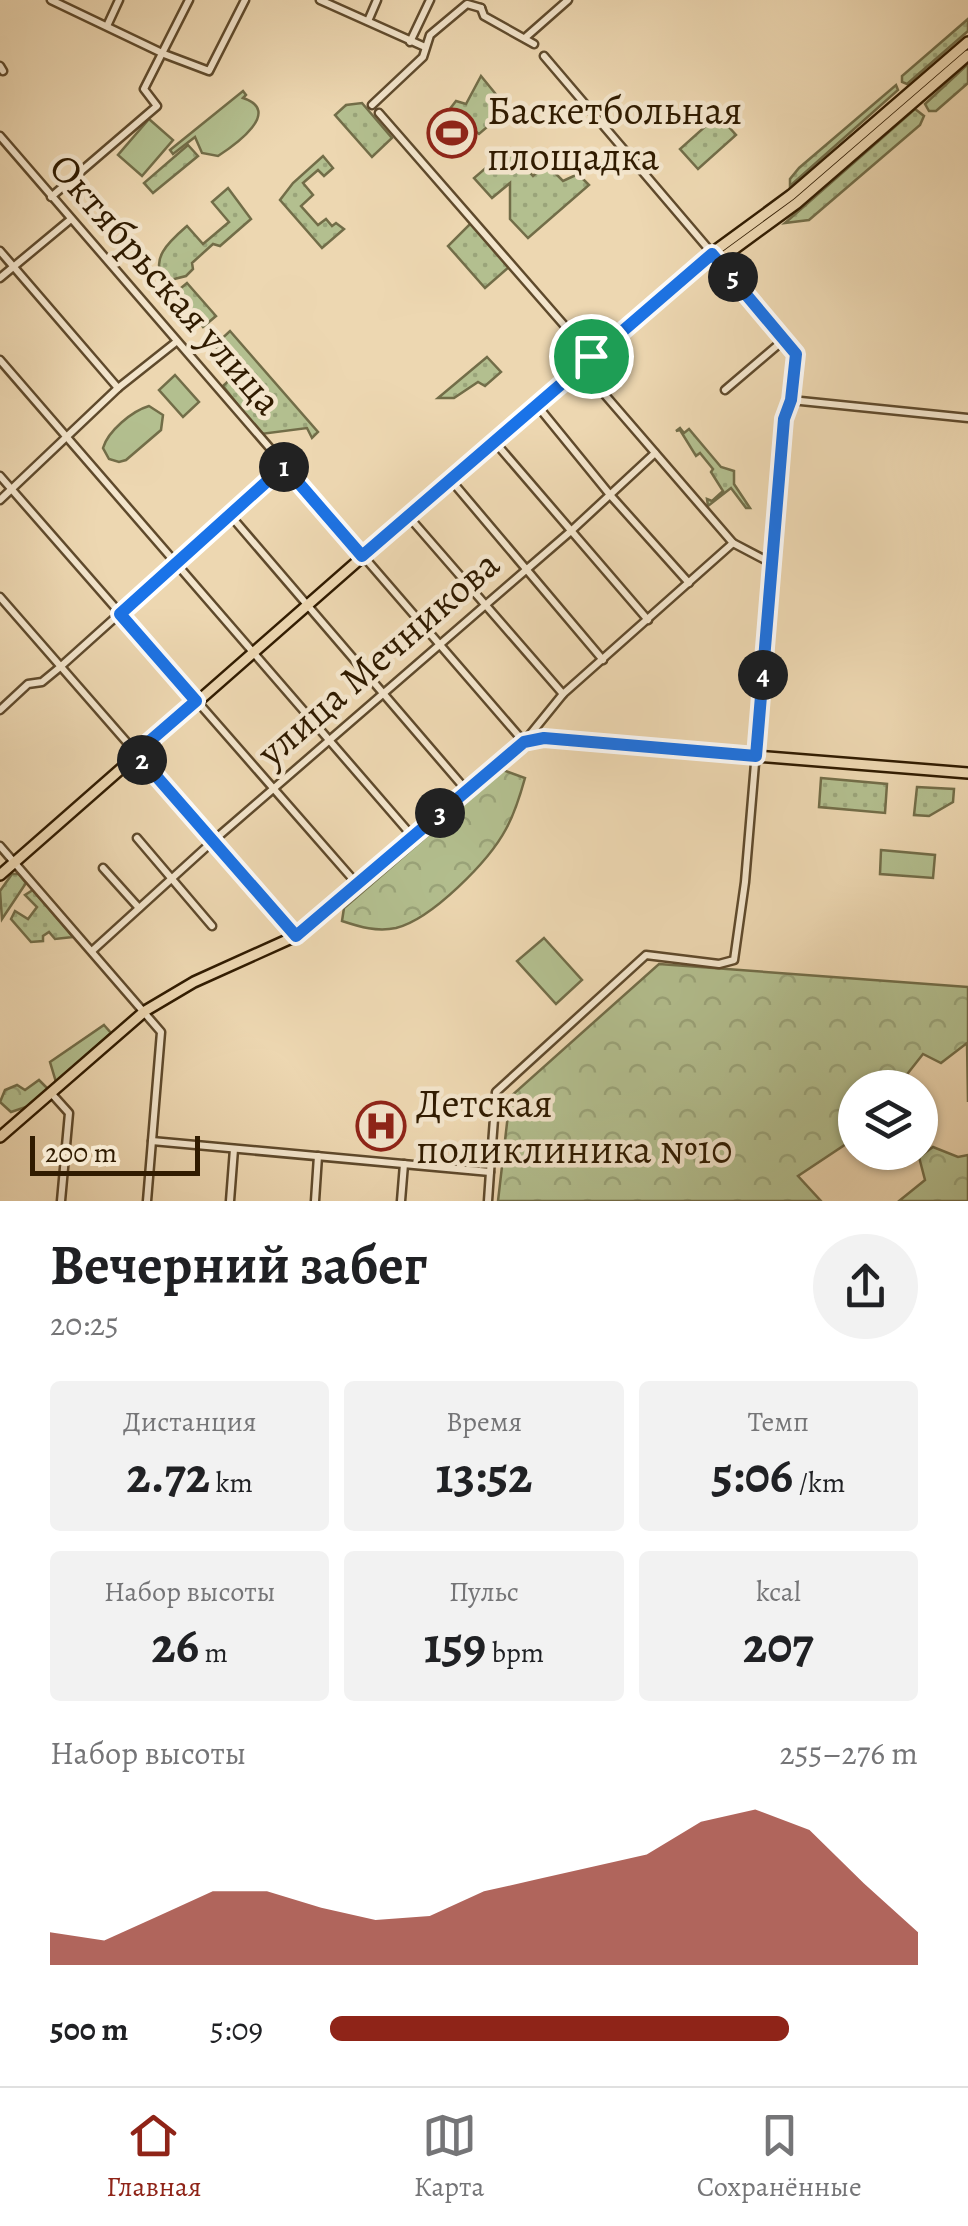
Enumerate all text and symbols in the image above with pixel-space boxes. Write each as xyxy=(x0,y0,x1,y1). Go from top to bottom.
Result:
place label: Баскетбольная площадка xyxy=(487,83,742,184)
sports icon: Баскетбольная площадка xyxy=(426,107,478,159)
street label: Октябрьская улица xyxy=(37,141,295,427)
pin: 5 xyxy=(708,252,758,302)
text: 5 xyxy=(727,258,739,296)
pin xyxy=(549,314,634,399)
icon: arrive xyxy=(564,329,619,384)
pin: 1 xyxy=(259,442,309,492)
text: 1 xyxy=(279,448,289,486)
street label: улица Мечникова xyxy=(244,537,512,779)
pin: 4 xyxy=(738,650,788,700)
text: 4 xyxy=(756,656,770,694)
pin: 2 xyxy=(117,735,167,785)
text: 2 xyxy=(135,741,149,779)
pin: 3 xyxy=(415,788,465,838)
text: 3 xyxy=(434,794,446,832)
map controls xyxy=(838,1070,938,1170)
button: layers xyxy=(838,1070,938,1170)
place label: Детская поликлиника №10 xyxy=(416,1076,732,1177)
hospital icon: Детская поликлиника №10 xyxy=(355,1100,407,1152)
scale bar xyxy=(30,1131,200,1176)
text: 200 m xyxy=(45,1134,117,1172)
text: Вечерний забег xyxy=(50,1227,428,1302)
button: share xyxy=(813,1234,918,1339)
text: 20:25 xyxy=(50,1302,119,1346)
text: Дистанция xyxy=(123,1403,256,1441)
text: Время xyxy=(446,1403,522,1441)
text: Темп xyxy=(748,1403,809,1441)
text: 2.72 xyxy=(127,1441,210,1509)
text: 13:52 xyxy=(436,1441,532,1509)
text: 5:06 xyxy=(711,1441,793,1509)
text: km xyxy=(210,1464,253,1502)
text: /km xyxy=(793,1464,845,1502)
text: Набор высоты xyxy=(104,1573,275,1611)
text: Пульс xyxy=(449,1573,519,1611)
text: kcal xyxy=(756,1573,801,1611)
text: 26 xyxy=(151,1611,199,1679)
text: 159 xyxy=(424,1611,486,1679)
text: 207 xyxy=(743,1611,814,1679)
text: m xyxy=(199,1634,228,1672)
text: bpm xyxy=(486,1634,544,1672)
text: Набор высоты xyxy=(50,1731,246,1775)
text: 255–276 m xyxy=(779,1731,918,1775)
text: 500 m xyxy=(50,2007,128,2051)
text: 5:09 xyxy=(210,2007,263,2051)
tab: Главная xyxy=(106,2108,201,2206)
tab: Карта xyxy=(414,2108,484,2206)
tab: Сохранённые xyxy=(697,2108,862,2206)

